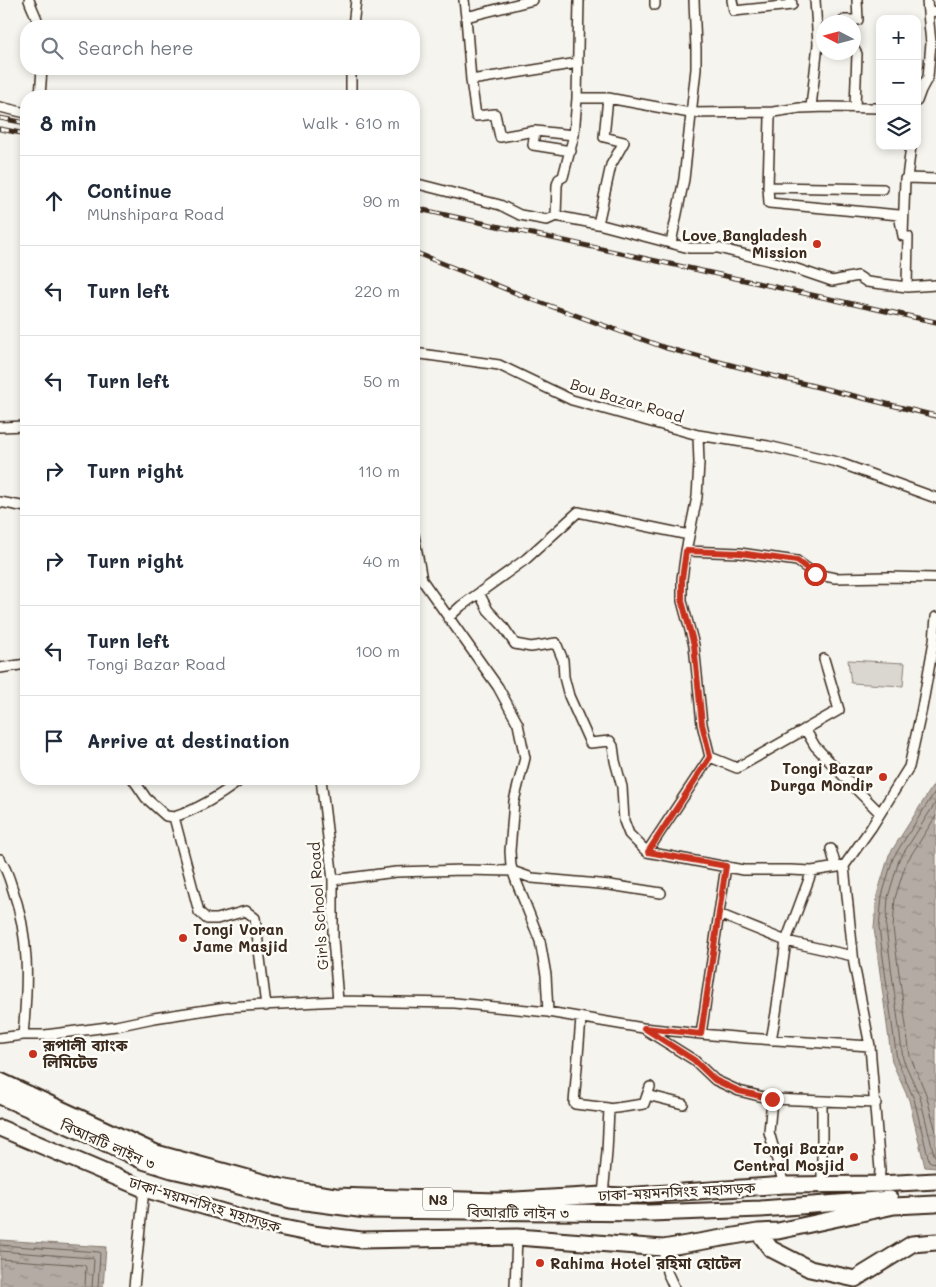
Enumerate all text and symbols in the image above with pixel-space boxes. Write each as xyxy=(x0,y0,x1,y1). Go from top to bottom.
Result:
north arrow xyxy=(816,15,861,60)
map controls xyxy=(876,15,921,150)
button: + xyxy=(876,15,921,60)
search box xyxy=(20,20,420,75)
icon: search xyxy=(38,34,66,62)
text: Search here xyxy=(78,35,194,60)
button: − xyxy=(876,60,921,105)
button: layers xyxy=(876,105,921,150)
text: 8 min xyxy=(40,109,96,136)
text: Walk · 610 m xyxy=(302,112,400,133)
text: Continue xyxy=(87,178,172,203)
icon: ahead xyxy=(40,187,68,215)
text: 90 m xyxy=(363,190,400,211)
text: MUnshipara Road xyxy=(87,203,224,224)
place label: Love Bangladesh Mission xyxy=(682,225,807,262)
marker: Love Bangladesh Mission xyxy=(811,238,823,250)
icon: left xyxy=(40,277,68,305)
text: Turn left xyxy=(87,278,170,303)
text: 220 m xyxy=(354,280,400,301)
icon: left xyxy=(40,367,68,395)
text: Turn left xyxy=(87,368,170,393)
text: 50 m xyxy=(363,370,400,391)
street label: Bou Bazar Road xyxy=(568,373,686,427)
icon: right xyxy=(40,457,68,485)
text: Turn right xyxy=(87,458,184,483)
text: 110 m xyxy=(358,460,400,481)
icon: right xyxy=(40,547,68,575)
text: Turn right xyxy=(87,548,184,573)
text: 40 m xyxy=(363,550,400,571)
route start xyxy=(804,563,827,586)
text: Turn left xyxy=(87,628,170,653)
icon: left xyxy=(40,637,68,665)
text: 100 m xyxy=(355,640,400,661)
text: Tongi Bazar Road xyxy=(87,653,225,674)
icon: arrive xyxy=(40,727,68,755)
text: Arrive at destination xyxy=(87,728,290,753)
place label: Tongi Bazar Durga Mondir xyxy=(770,758,873,795)
marker: Tongi Bazar Durga Mondir xyxy=(877,771,889,783)
street label: Girls School Road xyxy=(304,841,332,971)
place label: Tongi Voran Jame Masjid xyxy=(193,919,288,956)
marker: Tongi Voran Jame Masjid xyxy=(177,932,189,944)
place label: রূপালী ব্যাংক লিমিটেড xyxy=(42,1035,129,1072)
marker: রূপালী ব্যাংক লিমিটেড xyxy=(27,1048,39,1060)
route end xyxy=(761,1088,784,1111)
street label: বিআরটি লাইন ৩ xyxy=(56,1114,159,1174)
place label: Tongi Bazar Central Mosjid xyxy=(733,1138,844,1175)
marker: Tongi Bazar Central Mosjid xyxy=(848,1151,860,1163)
street label: ঢাকা-ময়মনসিংহ মহাসড়ক xyxy=(126,1171,284,1237)
street label: ঢাকা-ময়মনসিংহ মহাসড়ক xyxy=(597,1177,757,1205)
road number: N3 xyxy=(423,1188,453,1210)
street label: বিআরটি লাইন ৩ xyxy=(466,1201,569,1223)
place label: Rahima Hotel রহিমা হোটেল xyxy=(550,1253,741,1273)
marker: Rahima Hotel রহিমা হোটেল xyxy=(534,1257,546,1269)

